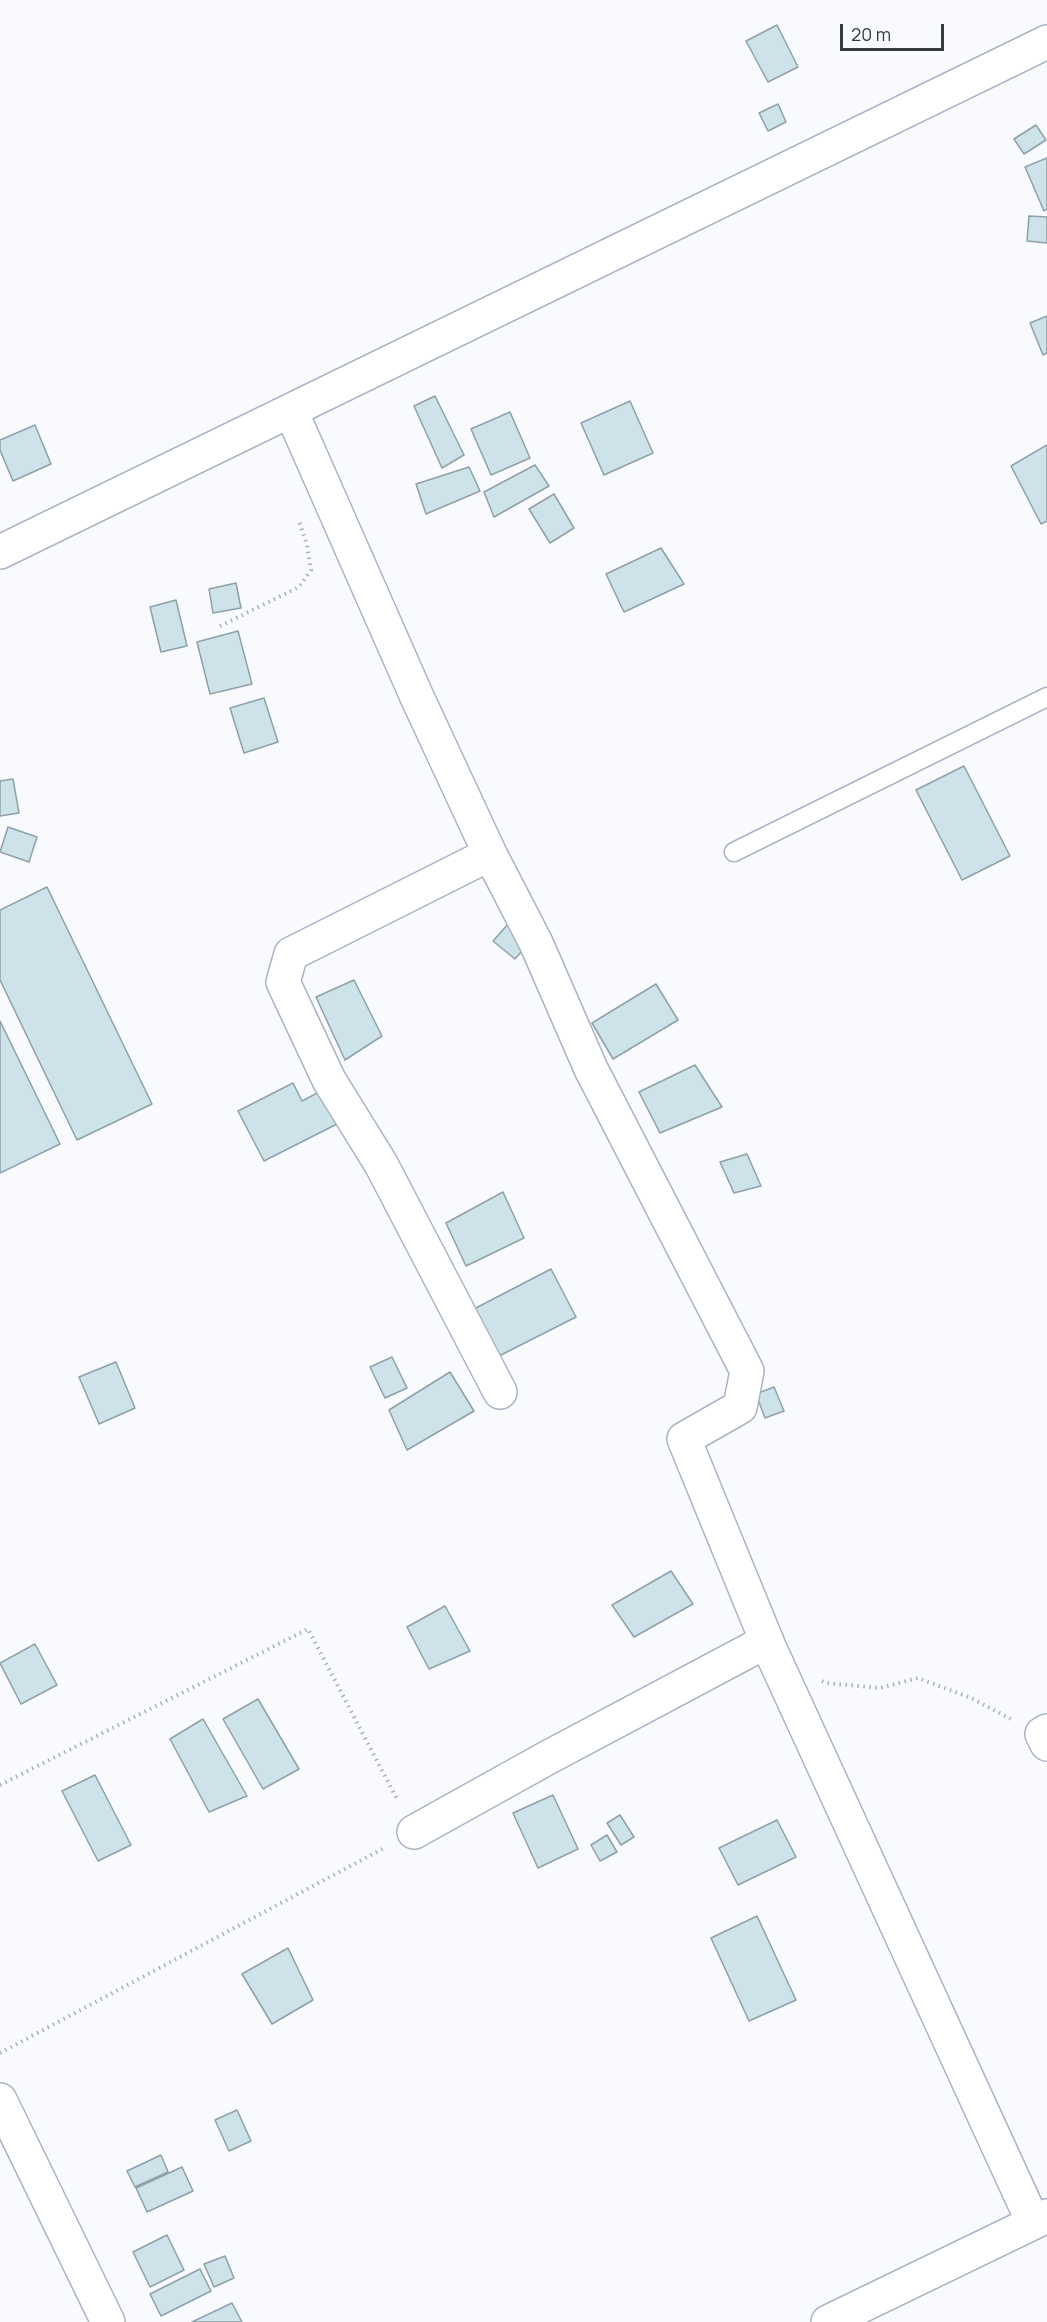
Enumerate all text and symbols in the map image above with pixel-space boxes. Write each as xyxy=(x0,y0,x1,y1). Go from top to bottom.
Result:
scale bar xyxy=(843,12,946,50)
text: 20 m xyxy=(851,22,891,46)

